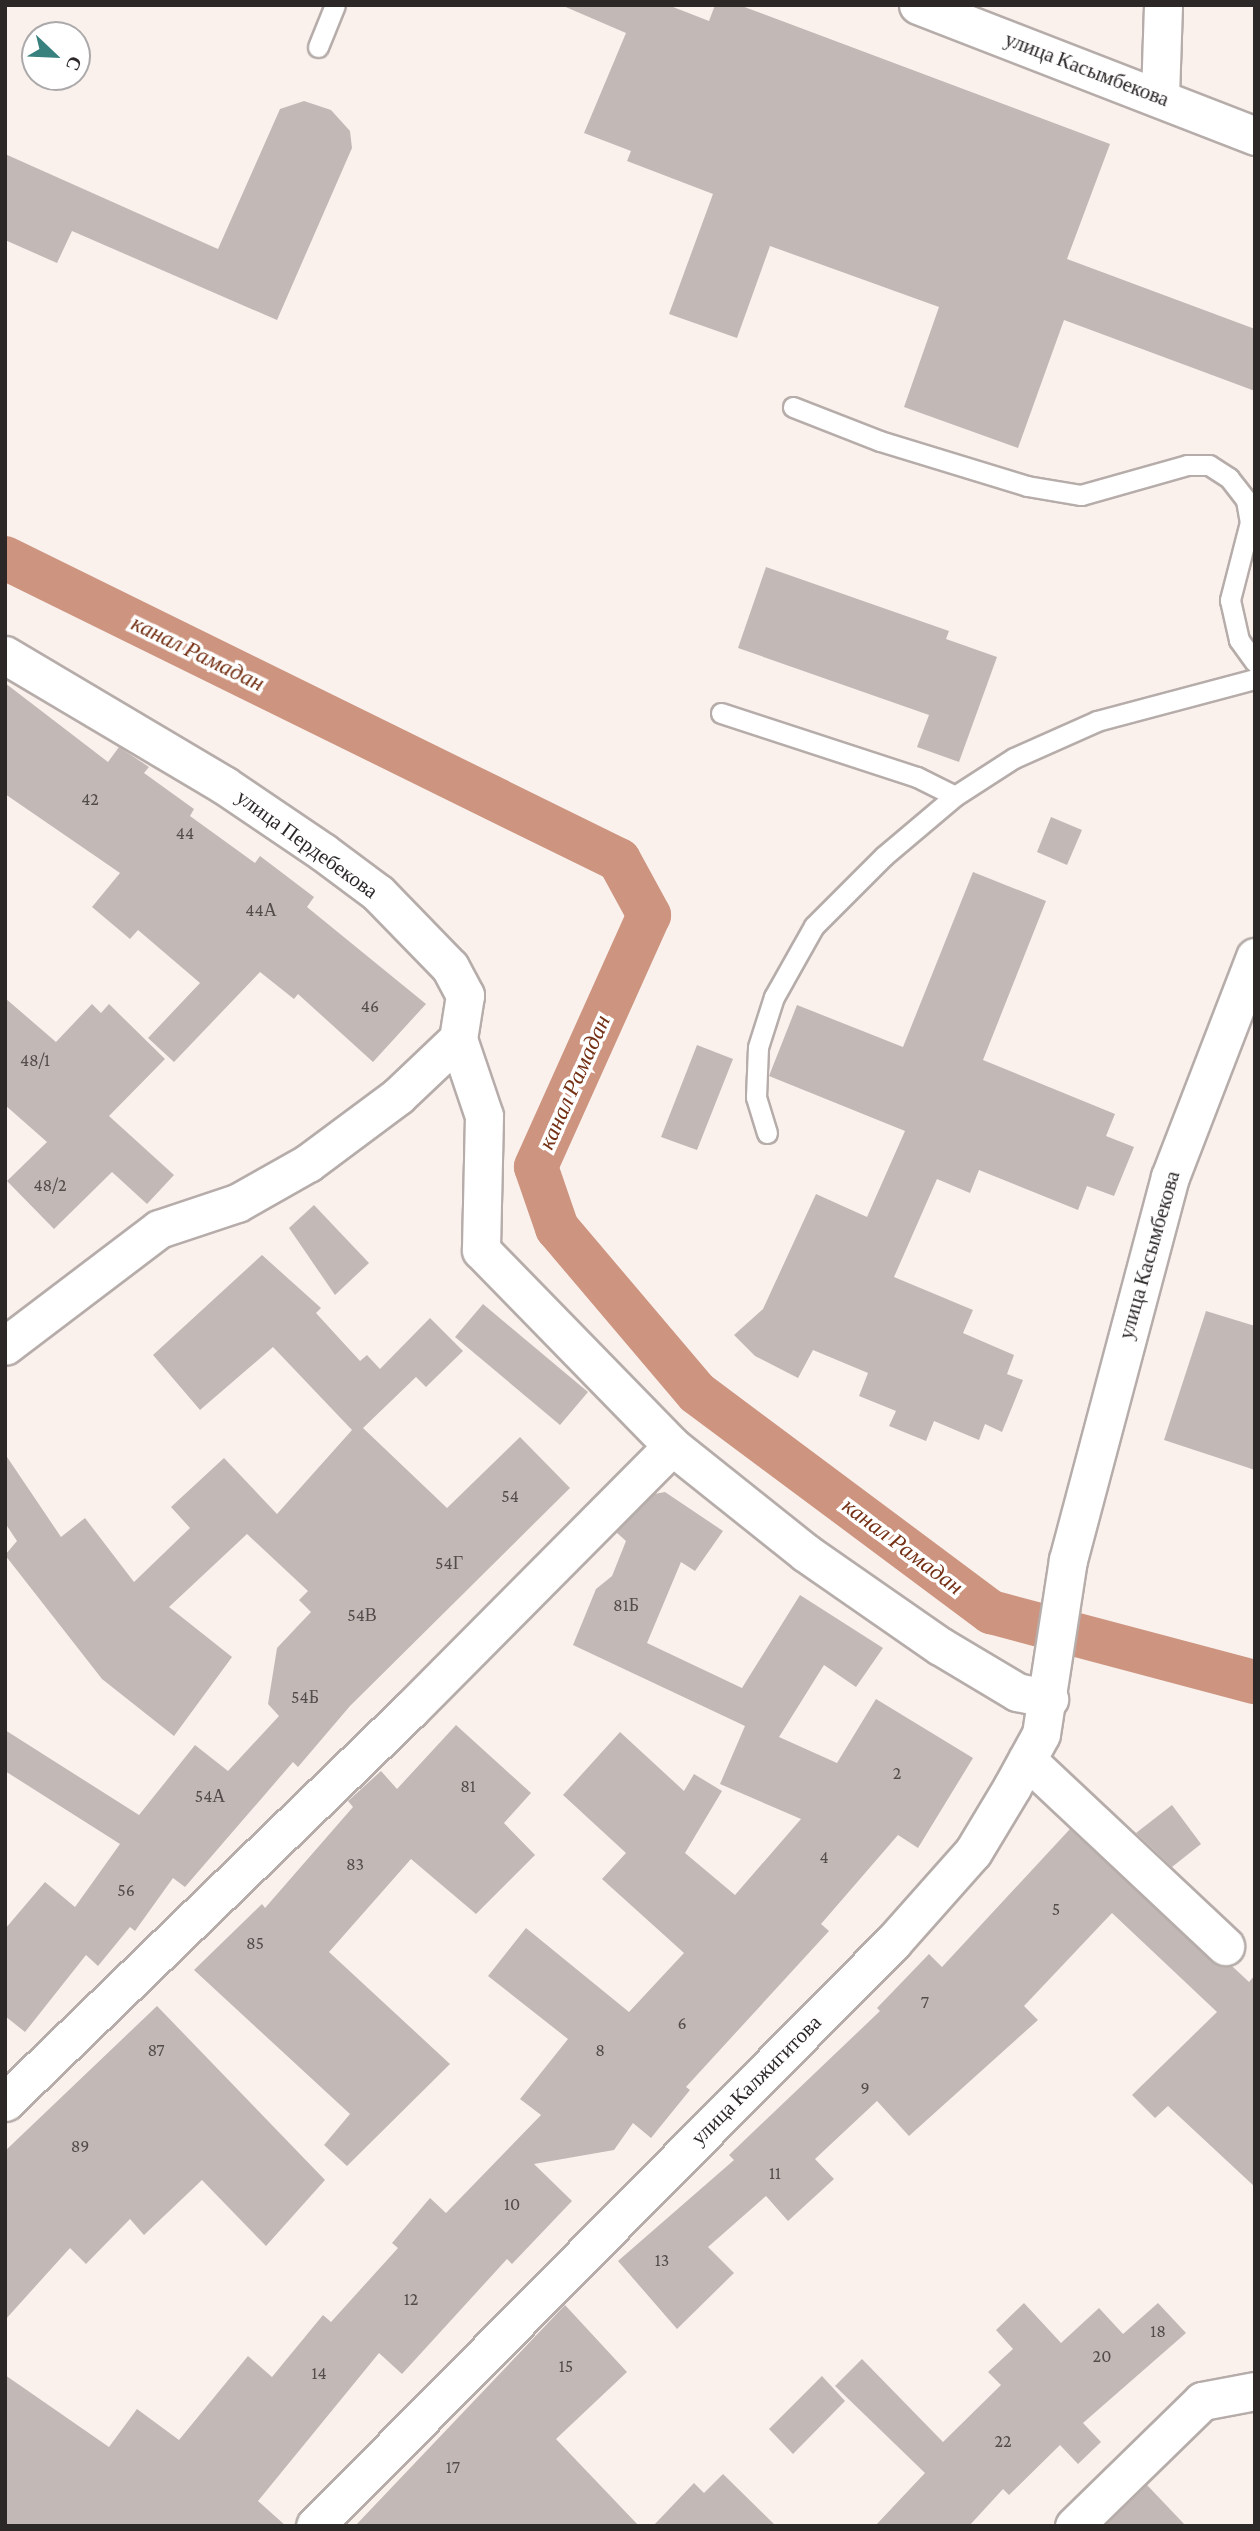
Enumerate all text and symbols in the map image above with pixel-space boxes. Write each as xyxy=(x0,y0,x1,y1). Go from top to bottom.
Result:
north arrow xyxy=(21,21,91,91)
street label: улица Касымбекова xyxy=(1001,26,1173,112)
text: С xyxy=(62,53,86,74)
water label: канал Рамадан xyxy=(127,609,269,697)
street label: улица Пердебекова xyxy=(231,784,383,904)
house number: 42 xyxy=(81,788,99,810)
house number: 44 xyxy=(176,822,194,844)
house number: 44А xyxy=(245,899,277,921)
house number: 46 xyxy=(361,995,379,1017)
water label: канал Рамадан xyxy=(532,1010,616,1154)
house number: 48/1 xyxy=(20,1049,50,1071)
street label: улица Касымбекова xyxy=(1113,1168,1185,1342)
house number: 48/2 xyxy=(33,1174,67,1196)
house number: 54 xyxy=(501,1485,519,1507)
water label: канал Рамадан xyxy=(837,1492,969,1600)
house number: 54Г xyxy=(435,1552,463,1574)
house number: 81Б xyxy=(613,1594,639,1616)
house number: 54В xyxy=(347,1604,377,1626)
house number: 54Б xyxy=(291,1686,319,1708)
house number: 2 xyxy=(893,1762,901,1784)
house number: 81 xyxy=(460,1775,476,1797)
house number: 54А xyxy=(195,1785,225,1807)
house number: 4 xyxy=(819,1846,829,1868)
house number: 83 xyxy=(346,1853,364,1875)
house number: 56 xyxy=(117,1879,135,1901)
house number: 5 xyxy=(1052,1898,1060,1920)
house number: 85 xyxy=(246,1932,264,1954)
house number: 7 xyxy=(921,1991,929,2013)
street label: улица Калжигитова xyxy=(686,2010,826,2150)
house number: 6 xyxy=(677,2012,687,2034)
house number: 87 xyxy=(147,2039,165,2061)
house number: 8 xyxy=(595,2039,605,2061)
house number: 9 xyxy=(860,2077,870,2099)
house number: 89 xyxy=(71,2135,89,2157)
house number: 11 xyxy=(769,2162,781,2184)
house number: 10 xyxy=(504,2193,520,2215)
house number: 13 xyxy=(655,2249,669,2271)
house number: 12 xyxy=(404,2288,418,2310)
house number: 18 xyxy=(1150,2320,1166,2342)
house number: 20 xyxy=(1093,2345,1111,2367)
house number: 15 xyxy=(559,2355,573,2377)
house number: 14 xyxy=(311,2362,327,2384)
house number: 22 xyxy=(994,2430,1012,2452)
house number: 17 xyxy=(446,2456,460,2478)

